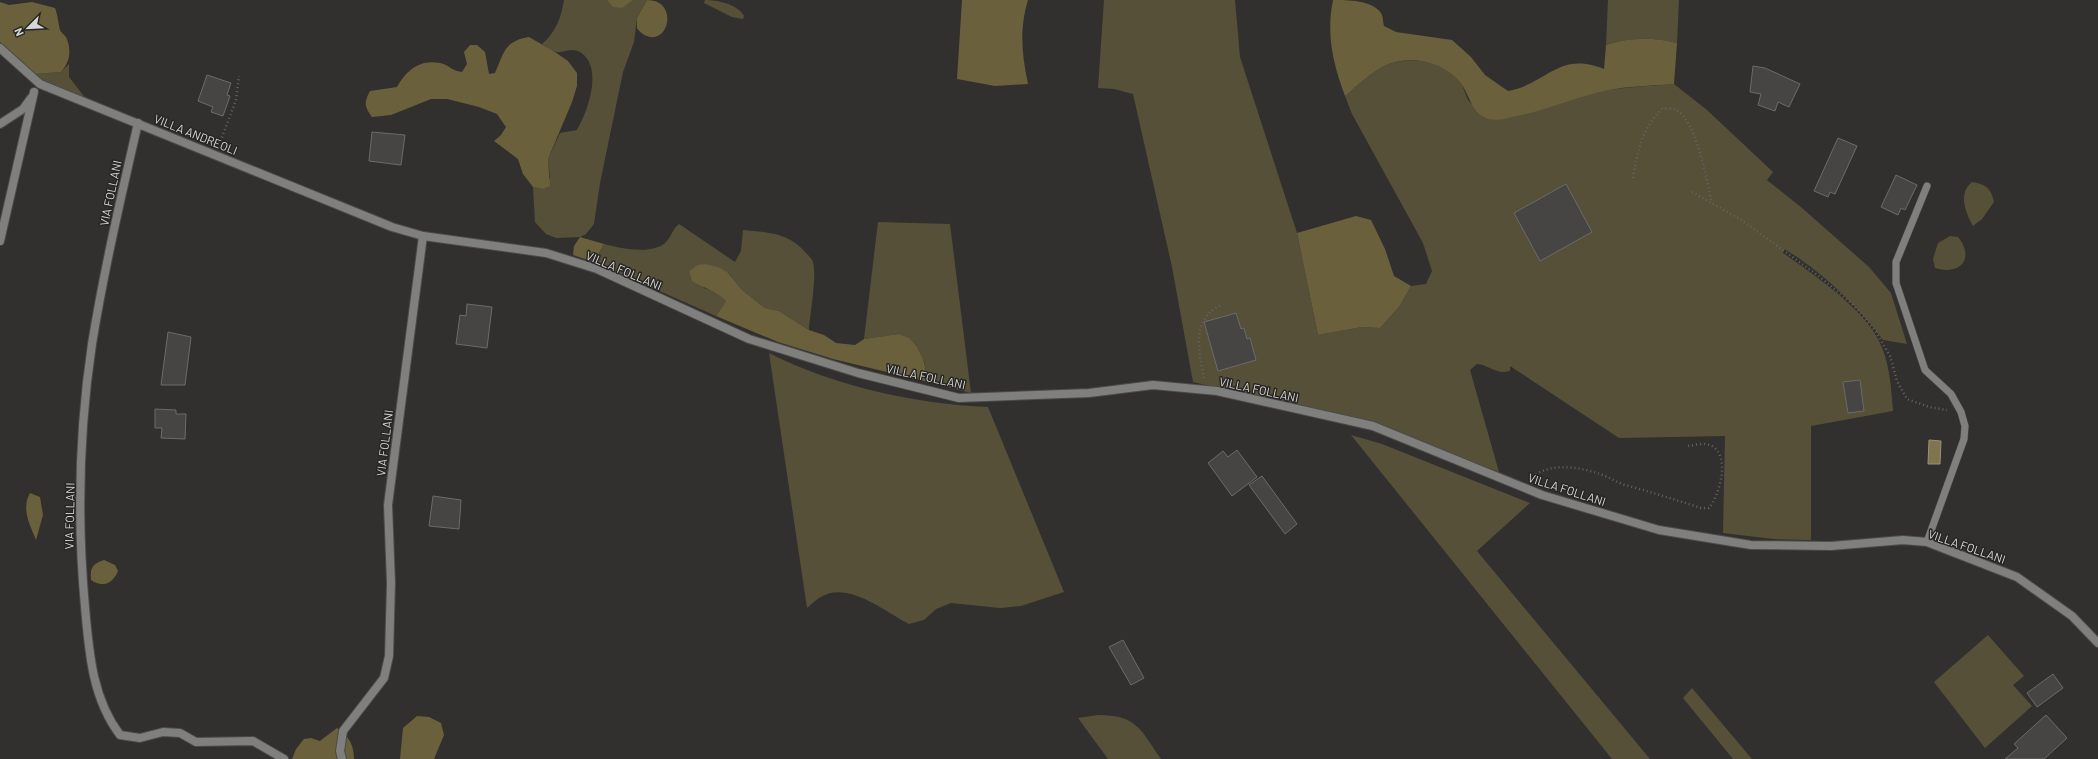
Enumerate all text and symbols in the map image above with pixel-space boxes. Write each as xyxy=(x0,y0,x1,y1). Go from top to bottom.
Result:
north arrow xyxy=(8,8,48,48)
text: N xyxy=(11,26,26,38)
street label: VILLA ANDREOLI xyxy=(152,111,240,157)
street label: VIA FOLLANI xyxy=(96,159,124,227)
street label: VILLA FOLLANI xyxy=(584,248,664,292)
street label: VILLA FOLLANI xyxy=(885,361,967,391)
street label: VILLA FOLLANI xyxy=(1218,374,1300,404)
street label: VIA FOLLANI xyxy=(373,409,395,477)
street label: VILLA FOLLANI xyxy=(1526,470,1608,508)
street label: VIA FOLLANI xyxy=(61,483,77,549)
street label: VILLA FOLLANI xyxy=(1926,526,2008,566)

